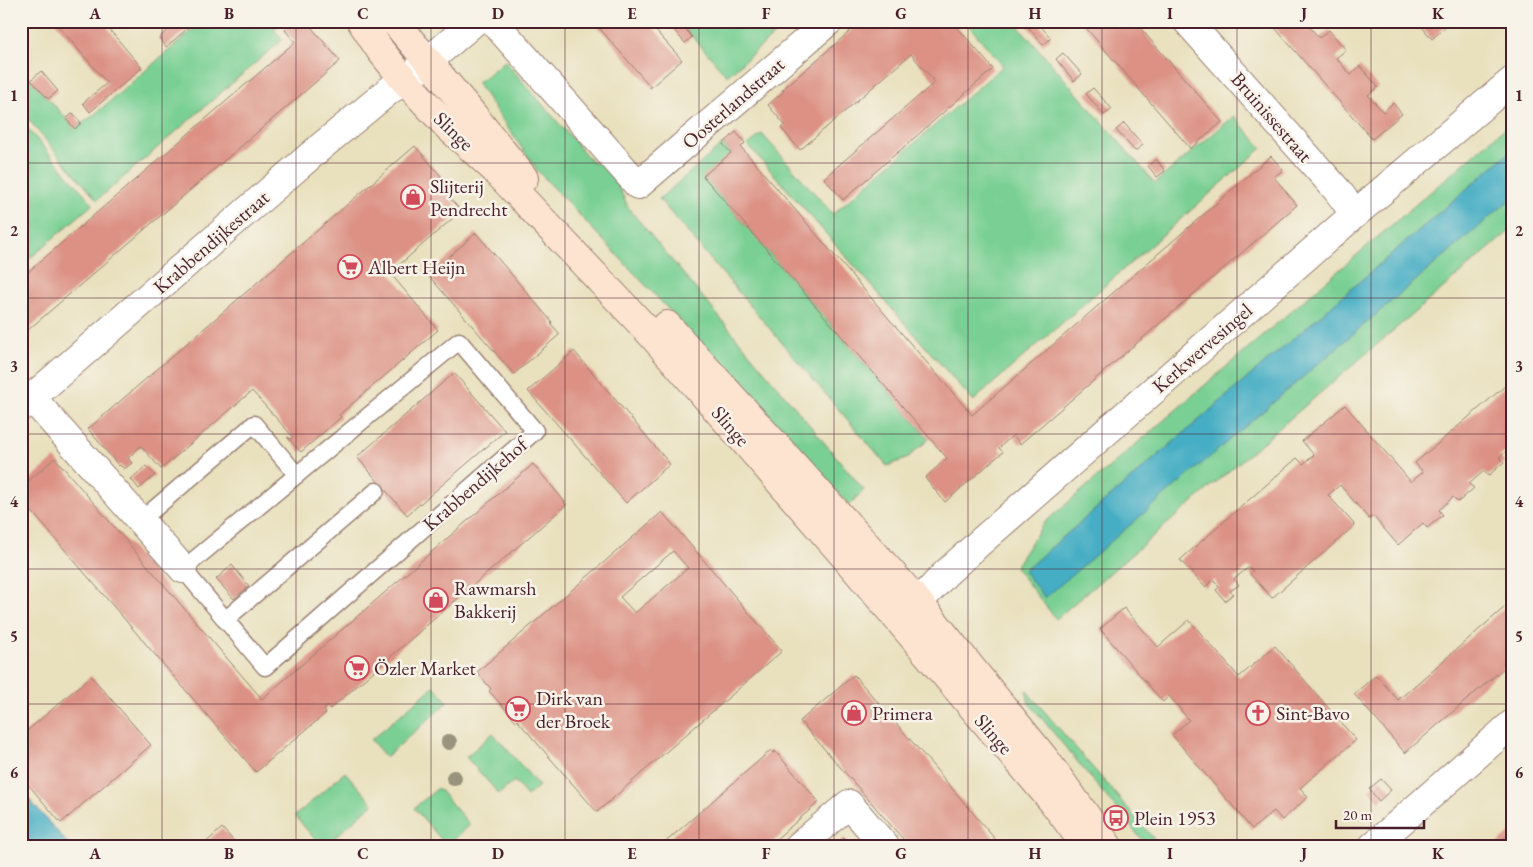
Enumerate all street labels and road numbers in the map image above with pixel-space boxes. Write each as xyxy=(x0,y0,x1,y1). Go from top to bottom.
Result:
street label: Oosterlandstraat xyxy=(676,51,790,155)
street label: Bruinissestraat xyxy=(1226,66,1319,168)
street label: Slinge xyxy=(428,106,480,156)
street label: Krabbendijkestraat xyxy=(148,184,275,300)
street label: Kerkwervesingel xyxy=(1147,297,1258,399)
street label: Slinge xyxy=(706,400,756,452)
street label: Krabbendijkehof xyxy=(417,430,535,537)
street label: Slinge xyxy=(969,708,1019,760)

